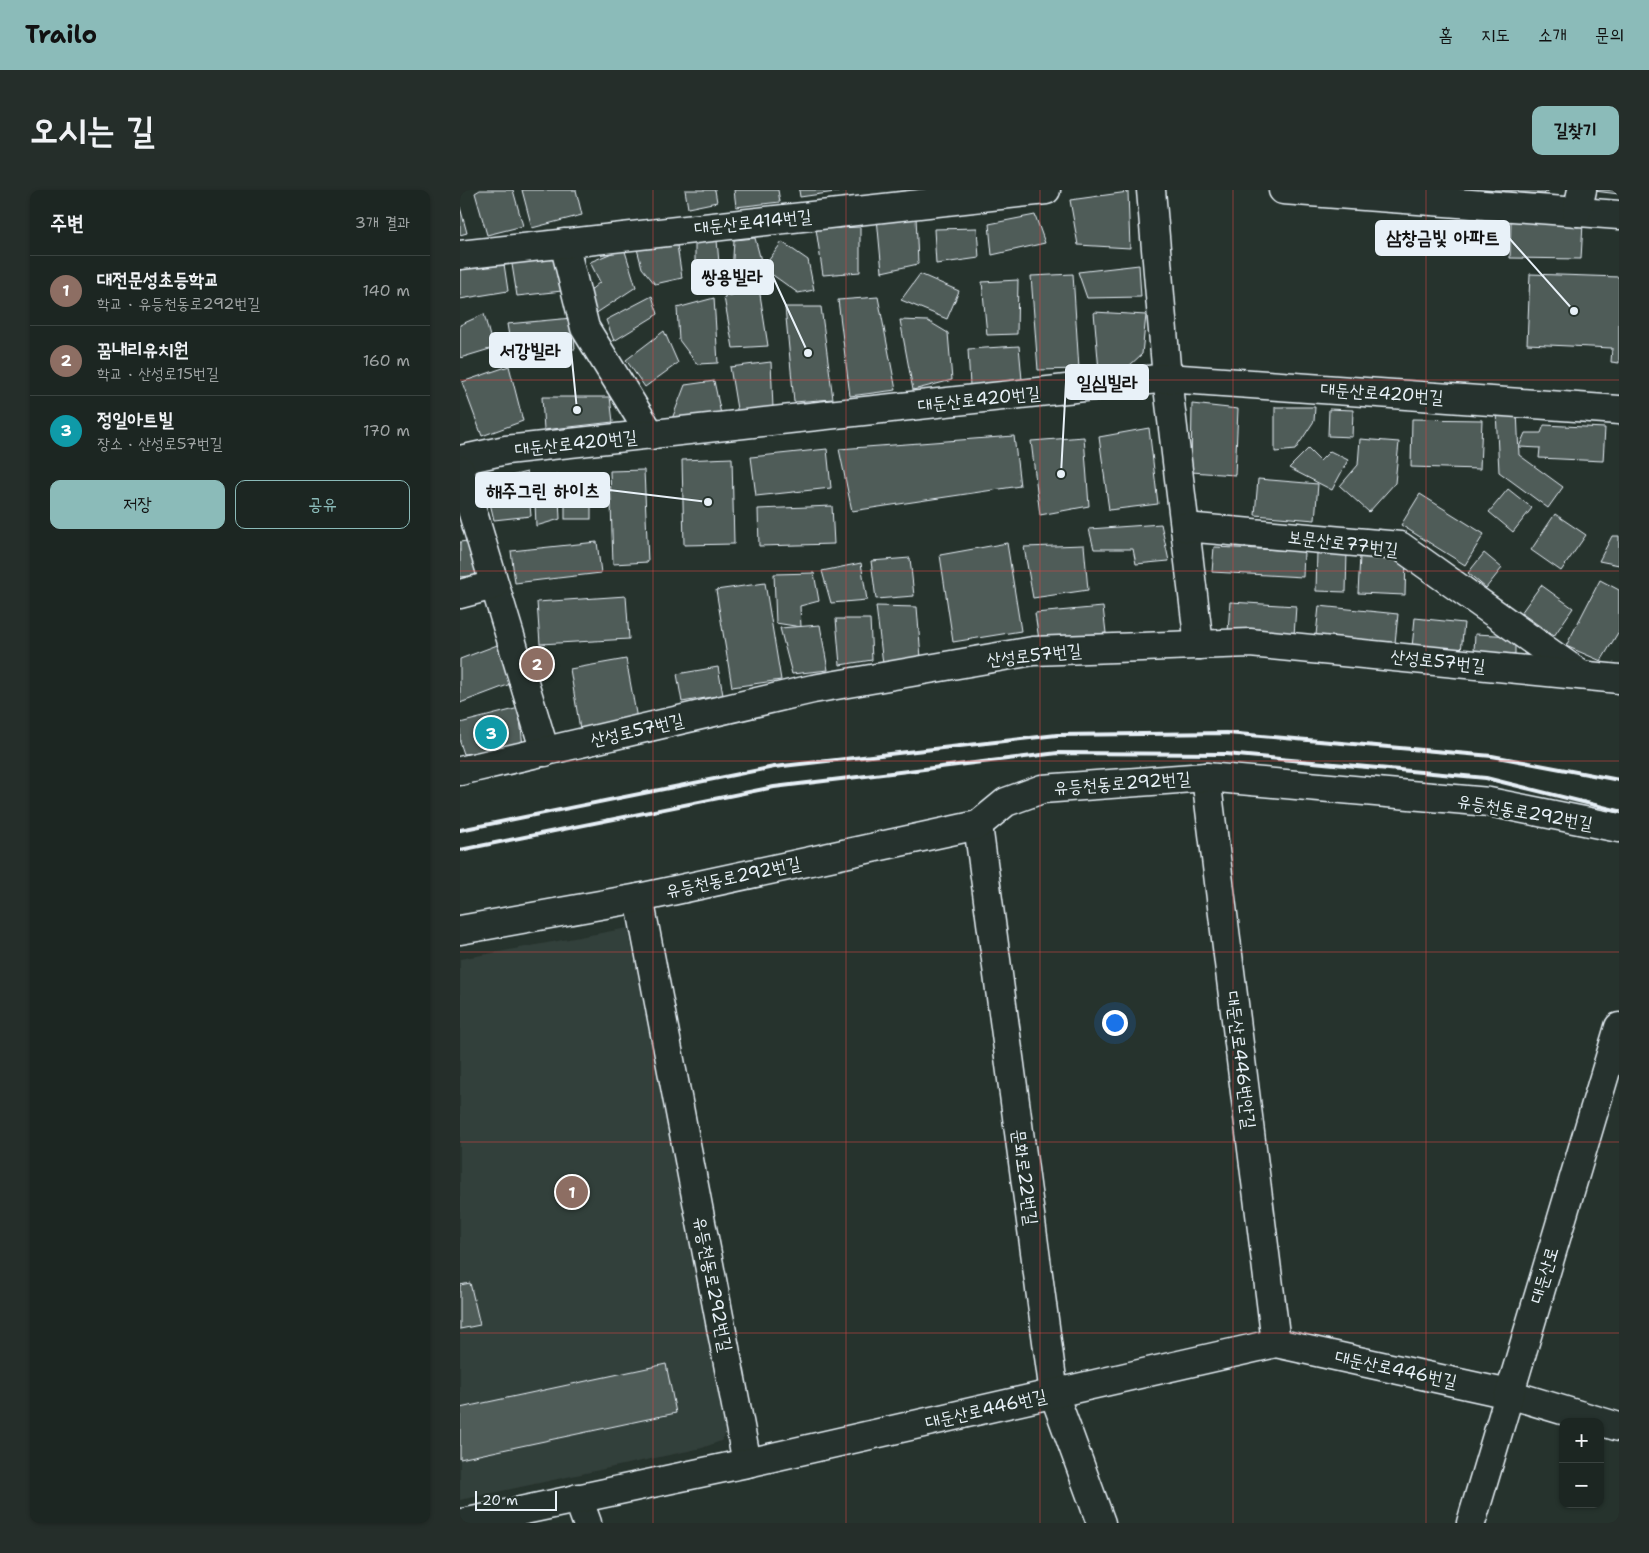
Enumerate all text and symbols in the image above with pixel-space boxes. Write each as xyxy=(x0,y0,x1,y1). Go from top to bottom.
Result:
text: Trailo xyxy=(25,19,97,51)
text: 홈 xyxy=(1439,23,1453,47)
text: 지도 xyxy=(1481,23,1510,47)
text: 소개 xyxy=(1538,23,1567,47)
text: 문의 xyxy=(1595,23,1624,47)
text: 오시는 길 xyxy=(30,106,155,153)
button: 길찾기 xyxy=(1532,106,1619,155)
street label: 대둔산로414번길 xyxy=(693,204,813,240)
text: 주변 xyxy=(50,209,84,237)
text: 3개 결과 xyxy=(355,212,410,233)
callout: 삼창금빛 아파트 xyxy=(1376,221,1509,255)
text: 삼창금빛 아파트 xyxy=(1386,225,1500,250)
callout: 쌍용빌라 xyxy=(692,260,773,294)
text: 쌍용빌라 xyxy=(701,264,763,289)
text: 대전문성초등학교 xyxy=(97,267,219,292)
text: 1 xyxy=(62,280,70,301)
text: 140 m xyxy=(363,280,410,301)
text: 학교 · 유등천동로292번길 xyxy=(97,293,260,314)
callout: 서강빌라 xyxy=(490,333,571,367)
text: 꿈내리유치원 xyxy=(97,337,189,362)
text: 서강빌라 xyxy=(499,338,561,363)
text: 2 xyxy=(60,350,72,371)
text: 160 m xyxy=(363,350,410,371)
text: 학교 · 산성로15번길 xyxy=(97,363,219,384)
callout: 일심빌라 xyxy=(1066,365,1148,399)
text: 일심빌라 xyxy=(1076,370,1138,395)
street label: 대둔산로420번길 xyxy=(1320,377,1445,409)
street label: 대둔산로420번길 xyxy=(917,381,1042,417)
text: 정일아트빌 xyxy=(97,407,173,432)
text: 3 xyxy=(60,420,72,441)
text: 170 m xyxy=(363,420,410,441)
street label: 대둔산로420번길 xyxy=(514,425,639,461)
text: 장소 · 산성로57번길 xyxy=(97,433,223,454)
callout: 해주그린 하이츠 xyxy=(476,473,609,507)
text: 해주그린 하이츠 xyxy=(485,478,600,503)
button: 저장 xyxy=(50,480,225,529)
button: 공유 xyxy=(235,480,410,529)
street label: 보문산로77번길 xyxy=(1286,524,1400,562)
street label: 산성로57번길 xyxy=(985,638,1083,672)
street label: 산성로57번길 xyxy=(1389,644,1487,678)
pin: 2 xyxy=(521,645,553,683)
street label: 산성로57번길 xyxy=(588,707,687,752)
pin: 3 xyxy=(475,714,507,752)
street label: 유등천동로292번길 xyxy=(1053,766,1192,800)
street label: 유등천동로292번길 xyxy=(1455,788,1595,836)
street label: 유등천동로292번길 xyxy=(663,851,803,903)
street label: 대둔산로446번안길 xyxy=(1221,990,1261,1131)
your location xyxy=(1102,1010,1128,1036)
street label: 문화로22번길 xyxy=(1006,1127,1044,1227)
pin: 1 xyxy=(556,1173,588,1211)
street label: 유등천동로292번길 xyxy=(688,1214,738,1354)
street label: 대둔산로 xyxy=(1524,1244,1564,1306)
street label: 대둔산로446번길 xyxy=(1333,1344,1460,1394)
street label: 대둔산로446번길 xyxy=(923,1383,1050,1435)
map controls xyxy=(1559,1418,1604,1508)
button: + xyxy=(1559,1418,1604,1463)
button: − xyxy=(1559,1463,1604,1508)
scale bar xyxy=(475,1488,558,1511)
text: 20 m xyxy=(482,1491,518,1509)

